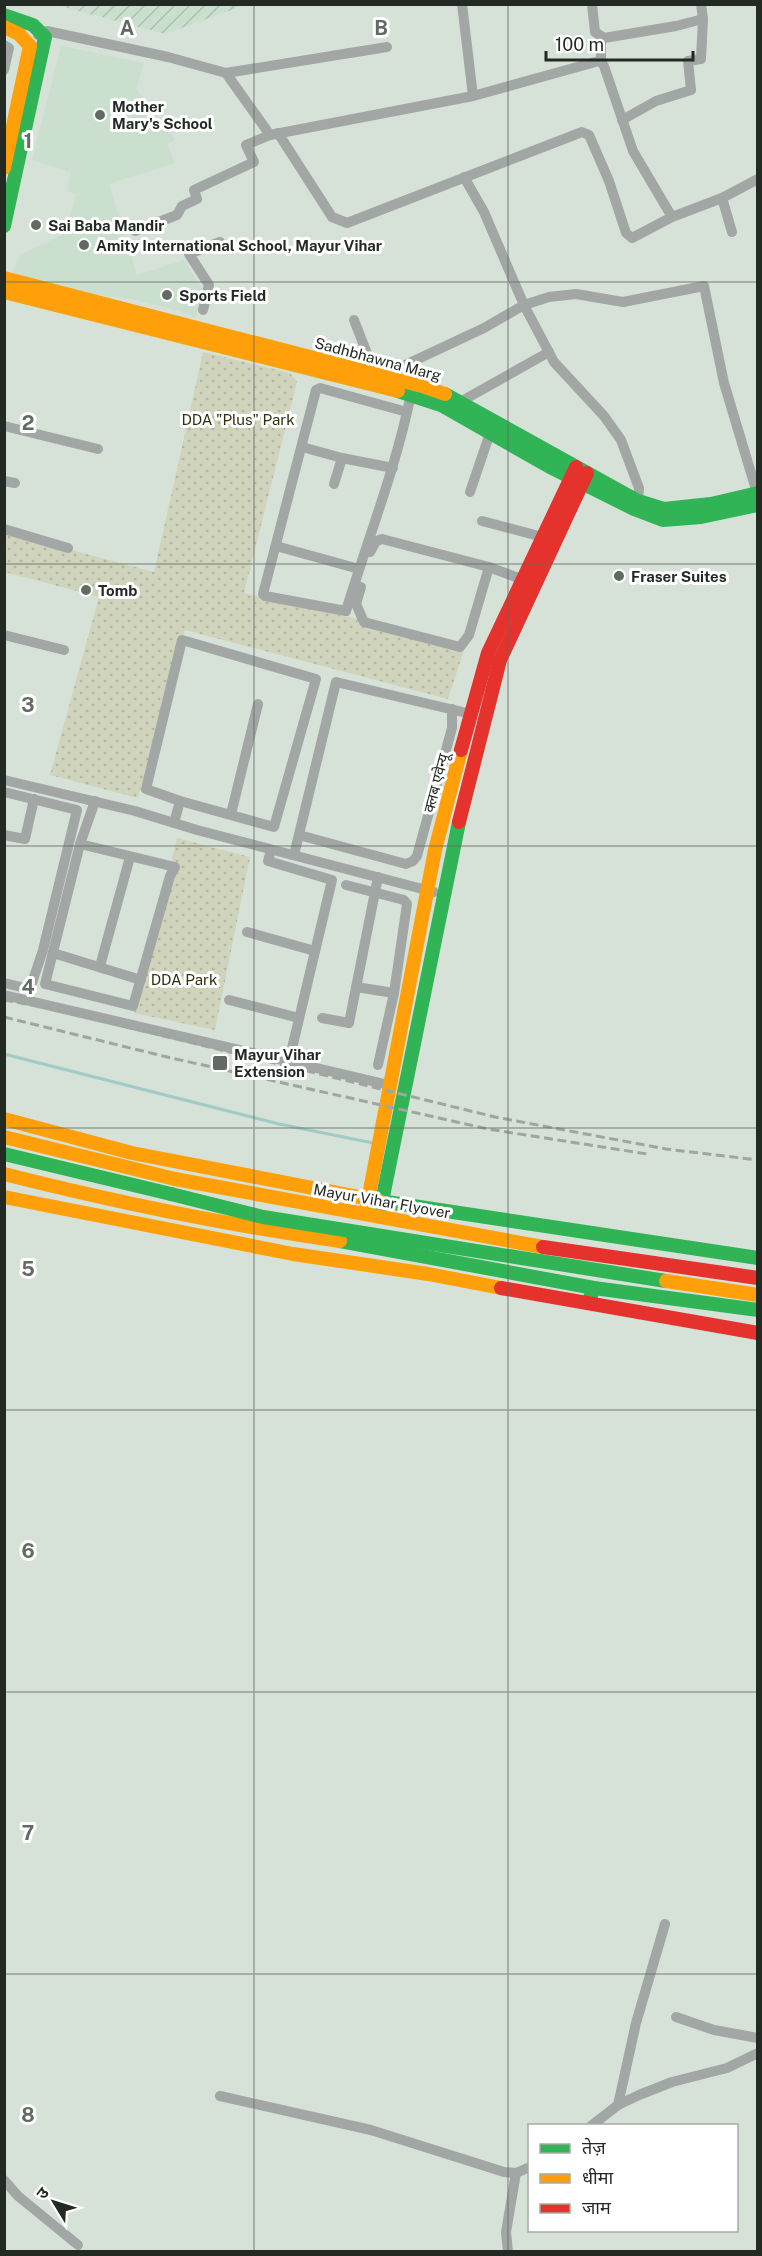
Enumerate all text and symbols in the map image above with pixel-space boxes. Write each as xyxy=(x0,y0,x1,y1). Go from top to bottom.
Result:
text: A xyxy=(120,16,134,40)
text: B xyxy=(374,16,388,40)
scale bar xyxy=(546,24,693,62)
text: 100 m xyxy=(555,34,604,55)
place label: Mother Mary's School xyxy=(112,98,213,132)
marker: Mother Mary's School xyxy=(93,108,107,122)
text: 1 xyxy=(24,129,32,153)
place label: Sai Baba Mandir xyxy=(48,217,164,234)
marker: Sai Baba Mandir xyxy=(29,218,43,232)
place label: Amity International School, Mayur Vihar xyxy=(96,237,382,254)
marker: Amity International School, Mayur Vihar xyxy=(77,238,91,252)
place label: Sports Field xyxy=(179,287,266,304)
marker: Sports Field xyxy=(160,288,174,302)
street label: Sadhbhawna Marg xyxy=(313,334,443,384)
text: 2 xyxy=(22,411,34,435)
park label: DDA "Plus" Park xyxy=(181,411,295,428)
place label: Fraser Suites xyxy=(631,568,727,585)
marker: Fraser Suites xyxy=(612,569,626,583)
place label: Tomb xyxy=(98,582,137,599)
marker: Tomb xyxy=(79,583,93,597)
text: 3 xyxy=(21,693,35,717)
street label: क्लब एवेन्यू xyxy=(420,750,454,815)
park label: DDA Park xyxy=(151,971,217,988)
text: 4 xyxy=(21,975,35,999)
place label: Mayur Vihar Extension xyxy=(234,1046,321,1080)
marker: Mayur Vihar Extension xyxy=(211,1054,229,1072)
street label: Mayur Vihar Flyover xyxy=(312,1181,452,1221)
text: 5 xyxy=(21,1257,35,1281)
text: 6 xyxy=(21,1539,35,1563)
text: 7 xyxy=(22,1821,34,1845)
text: 8 xyxy=(21,2103,35,2127)
legend xyxy=(528,2124,738,2232)
text: तेज़ xyxy=(582,2137,606,2158)
text: धीमा xyxy=(582,2167,613,2188)
north arrow xyxy=(24,2172,84,2232)
text: उ xyxy=(32,2183,53,2203)
text: जाम xyxy=(582,2197,612,2218)

